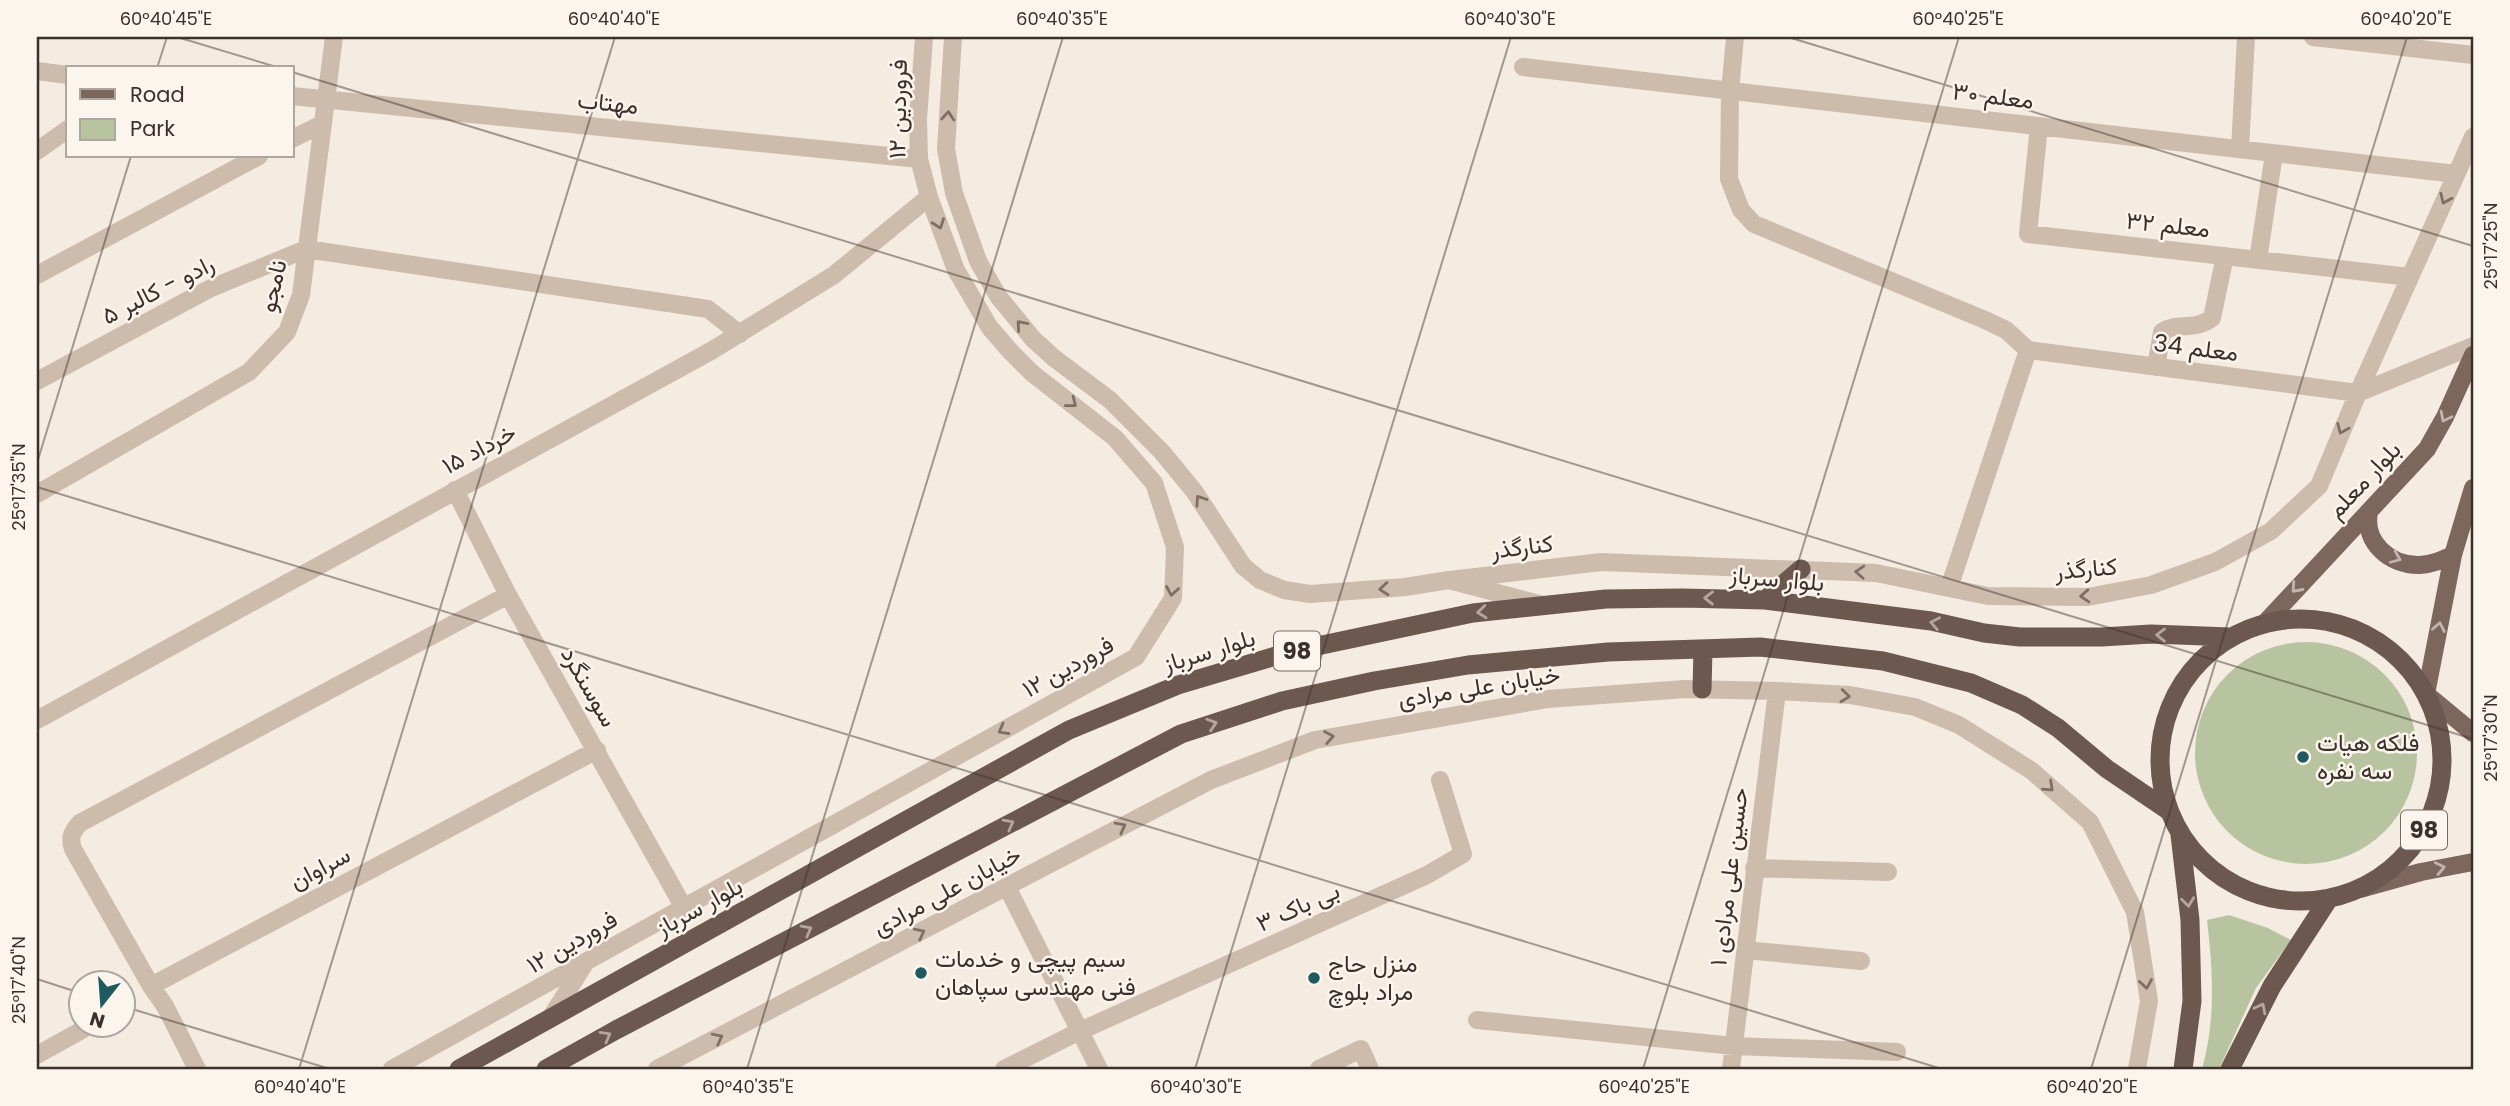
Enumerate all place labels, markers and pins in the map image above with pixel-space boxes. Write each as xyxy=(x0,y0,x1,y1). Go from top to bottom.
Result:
place label: فلکه هیات سه نفره xyxy=(2317,726,2419,787)
marker: فلکه هیات سه نفره xyxy=(2295,749,2311,765)
place label: سیم پیچی و خدمات فنی مهندسی سپاهان xyxy=(935,942,1136,1003)
place label: منزل حاج مراد بلوچ xyxy=(1328,947,1418,1008)
marker: سیم پیچی و خدمات فنی مهندسی سپاهان xyxy=(913,965,929,981)
marker: منزل حاج مراد بلوچ xyxy=(1306,970,1322,986)

